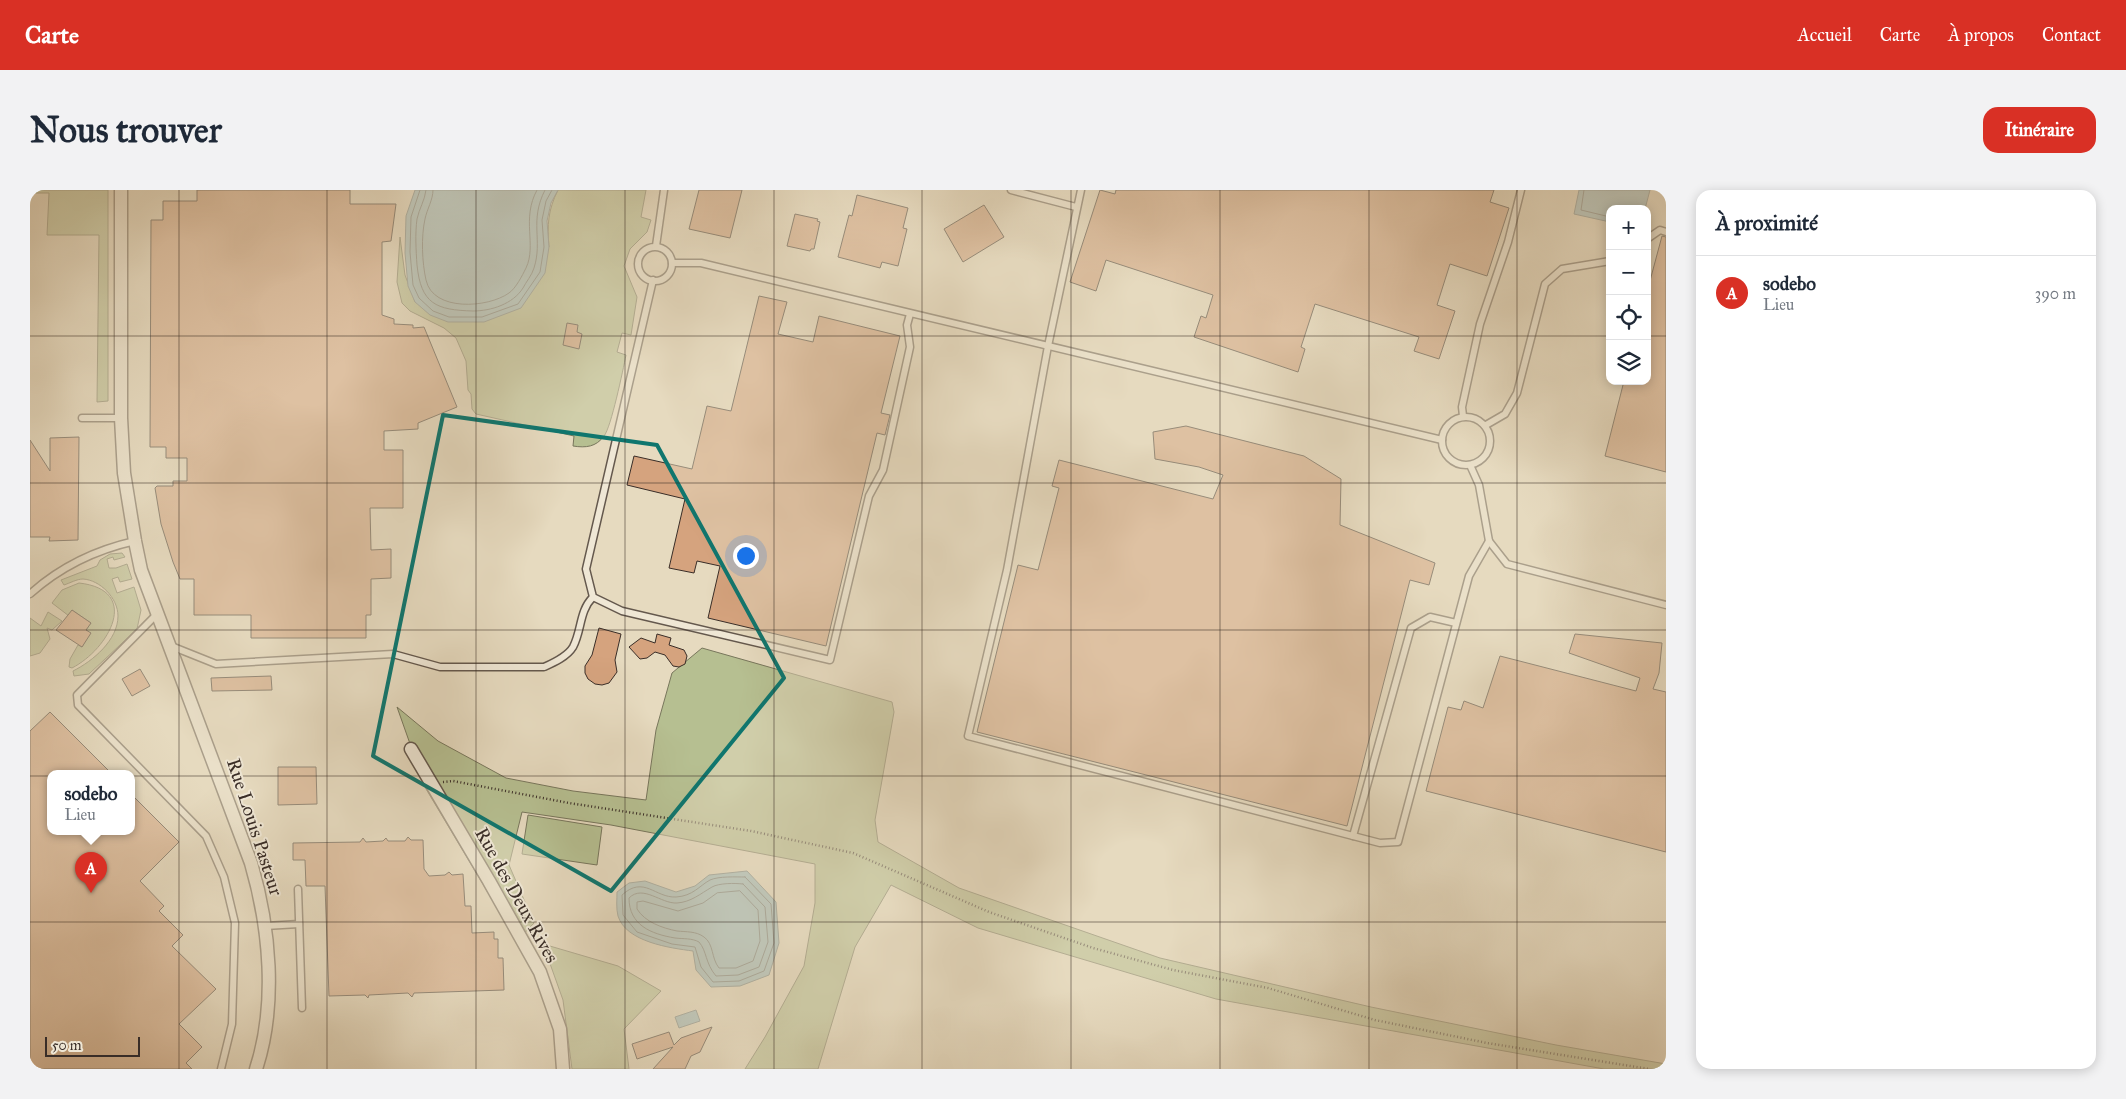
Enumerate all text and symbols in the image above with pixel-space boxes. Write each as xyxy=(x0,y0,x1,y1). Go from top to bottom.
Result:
text: Carte xyxy=(25,20,79,50)
text: Accueil xyxy=(1798,24,1852,46)
text: Carte xyxy=(1880,24,1920,46)
text: À propos xyxy=(1948,24,2014,46)
text: Contact xyxy=(2042,24,2101,46)
button: Itinéraire xyxy=(1983,107,2096,153)
text: Nous trouver xyxy=(30,109,222,152)
map controls xyxy=(1606,205,1651,385)
button: + xyxy=(1606,205,1651,250)
text: À proximité xyxy=(1716,210,1818,236)
button: − xyxy=(1606,250,1651,295)
text: sodebo xyxy=(1763,272,1816,295)
text: A xyxy=(1727,284,1737,303)
text: 390 m xyxy=(2035,284,2076,303)
button: locate xyxy=(1606,295,1651,340)
text: Lieu xyxy=(1763,295,1794,314)
button: layers xyxy=(1606,340,1651,385)
your location xyxy=(733,543,759,569)
street label: Rue Louis Pasteur xyxy=(222,756,288,899)
popup xyxy=(47,770,135,835)
text: sodebo xyxy=(64,782,118,805)
text: Lieu xyxy=(64,805,96,824)
street label: Rue des Deux Rives xyxy=(470,823,564,967)
pin: A xyxy=(75,852,107,893)
scale bar xyxy=(45,1034,140,1057)
text: 50 m xyxy=(52,1037,81,1054)

